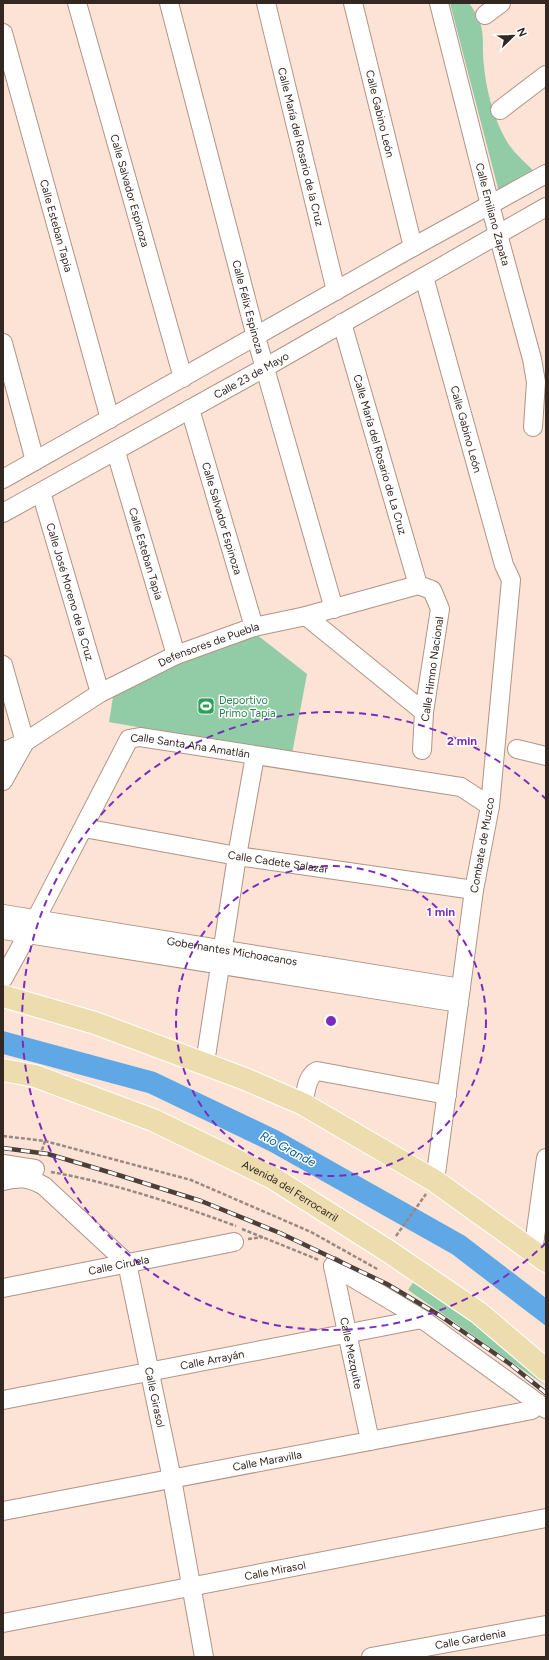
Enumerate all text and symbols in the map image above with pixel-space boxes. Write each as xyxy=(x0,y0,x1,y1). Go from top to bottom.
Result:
north arrow xyxy=(493,16,533,56)
text: N xyxy=(514,26,529,39)
street label: Calle María del Rosario de la Cruz xyxy=(275,66,326,228)
street label: Calle Gabino León xyxy=(363,69,397,159)
street label: Calle Salvador Espinoza xyxy=(107,133,152,249)
street label: Calle Emiliano Zapata xyxy=(473,161,512,267)
street label: Calle Esteban Tapia xyxy=(37,178,75,274)
street label: Calle Félix Espinoza xyxy=(229,259,266,355)
street label: Calle 23 de Mayo xyxy=(212,349,291,402)
street label: Calle María del Rosario de La Cruz xyxy=(350,373,409,536)
street label: Calle Gabino León xyxy=(448,384,484,474)
street label: Calle Salvador Espinoza xyxy=(199,461,244,576)
street label: Calle Esteban Tapia xyxy=(126,506,165,601)
street label: Calle José Moreno de la Cruz xyxy=(43,522,96,662)
street label: Calle Himno Nacional xyxy=(419,616,446,722)
street label: Defensores de Puebla xyxy=(156,620,260,670)
place label: Deportivo Primo Tapia xyxy=(219,694,276,720)
sports icon: Deportivo Primo Tapia xyxy=(196,696,216,716)
street label: Calle Santa Ana Amatlán xyxy=(129,731,251,761)
text: 2 min xyxy=(447,734,477,748)
street label: Combate de Muzco xyxy=(468,796,497,894)
street label: Calle Cadete Salazar xyxy=(227,848,329,876)
text: 1 min xyxy=(427,905,455,919)
street label: Gobernantes Michoacanos xyxy=(166,935,298,968)
centre of rings xyxy=(324,1014,338,1028)
water label: Río Grande xyxy=(258,1129,319,1170)
street label: Avenida del Ferrocarril xyxy=(240,1158,340,1225)
street label: Calle Ciruela xyxy=(87,1253,150,1278)
street label: Calle Mezquite xyxy=(337,1316,365,1390)
street label: Calle Arrayán xyxy=(179,1348,245,1373)
street label: Calle Girasol xyxy=(142,1366,167,1429)
street label: Calle Maravilla xyxy=(232,1448,303,1474)
street label: Calle Mirasol xyxy=(243,1559,307,1583)
street label: Calle Gardenia xyxy=(434,1626,507,1652)

